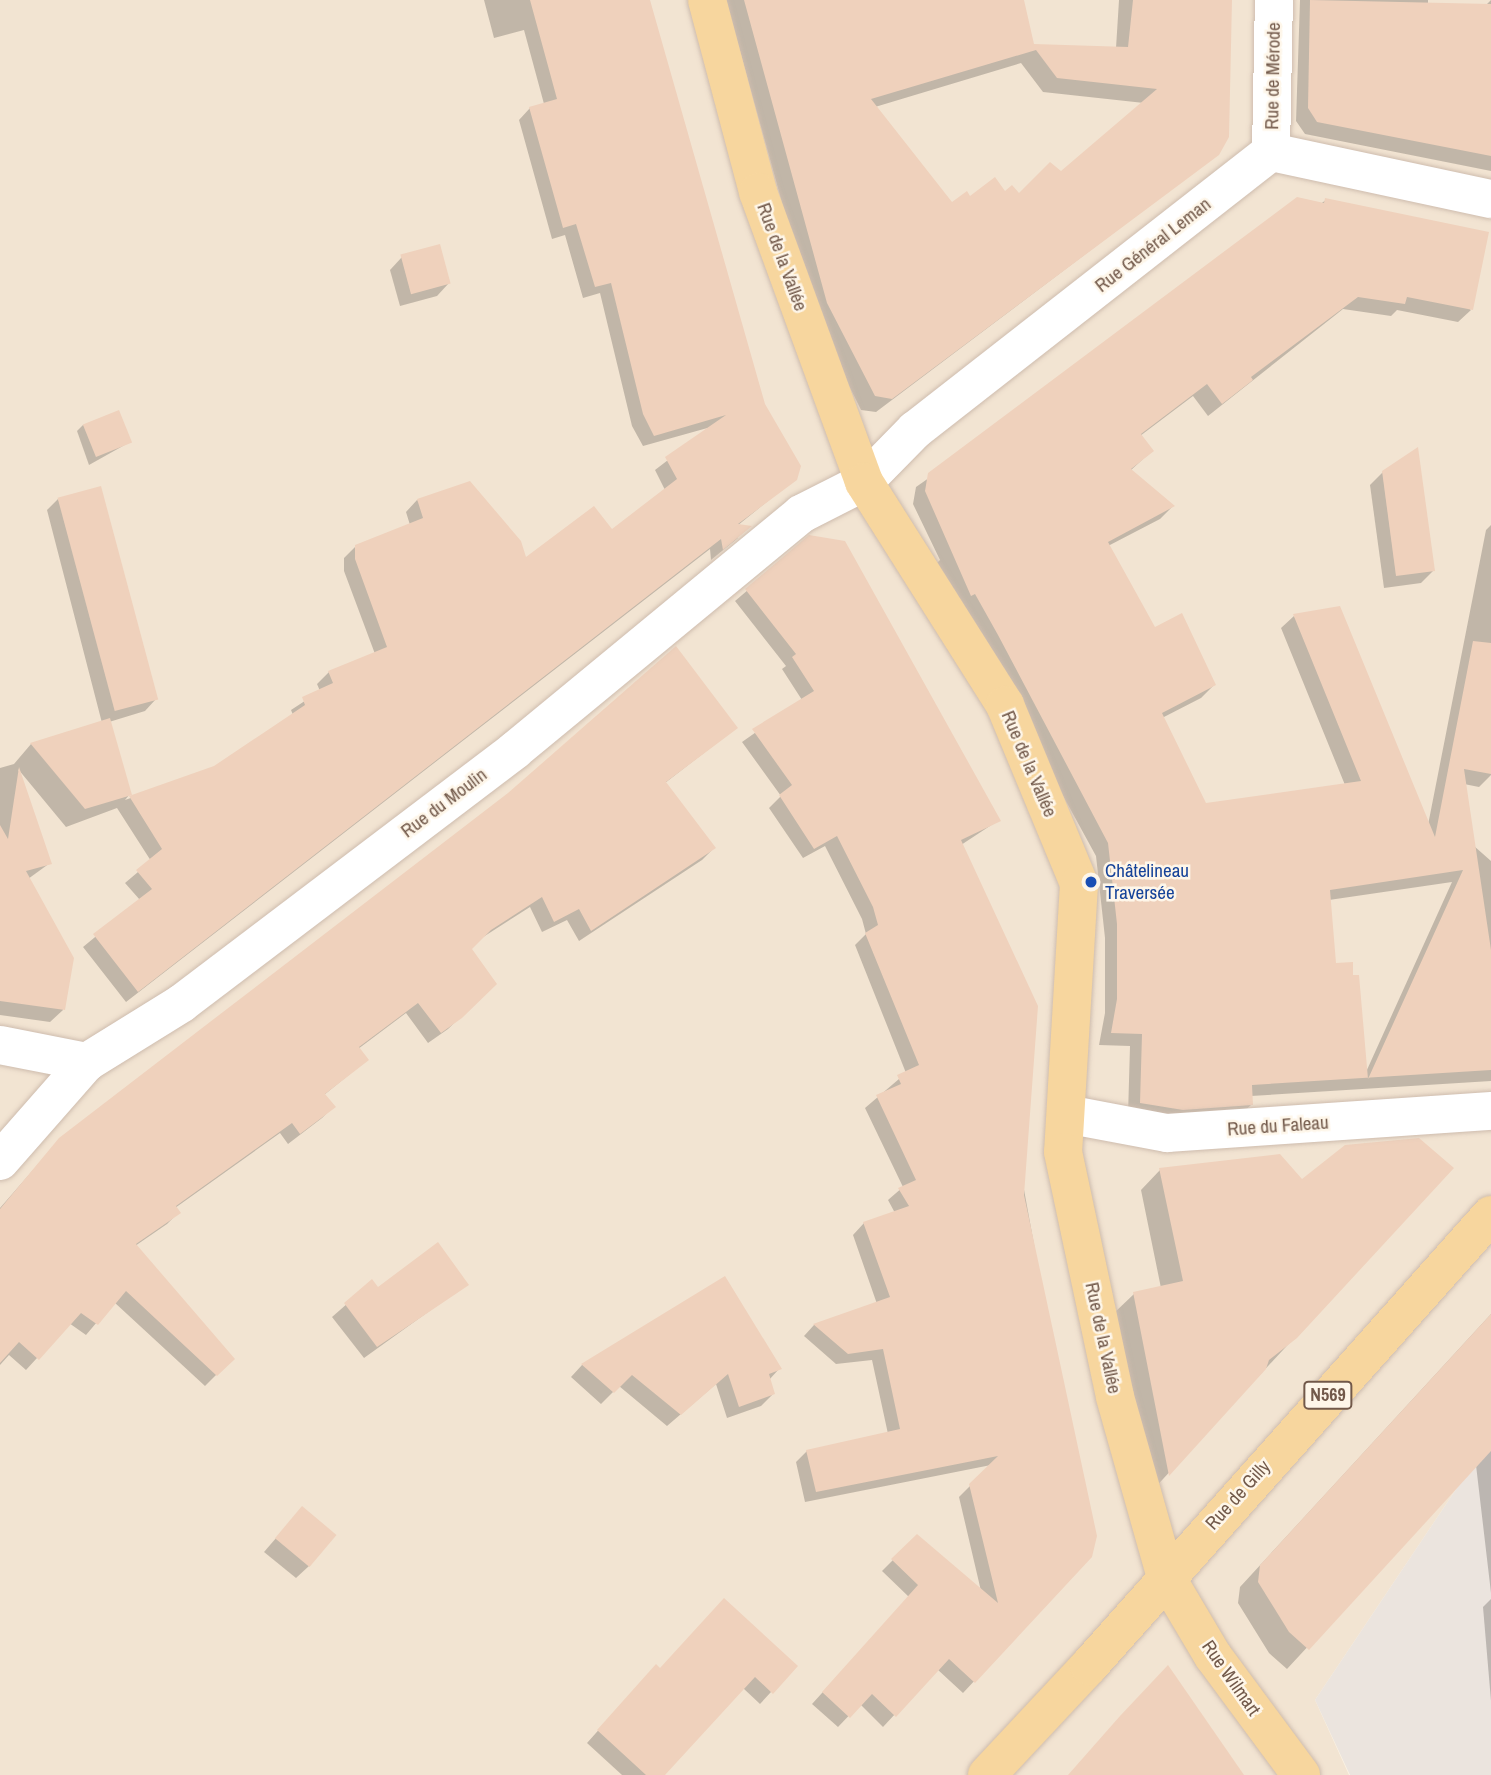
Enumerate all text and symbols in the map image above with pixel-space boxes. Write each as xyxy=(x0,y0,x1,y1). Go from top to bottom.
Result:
street label: Rue de Mérode xyxy=(1261,22,1285,130)
street label: Rue Général Leman xyxy=(1091,193,1215,297)
street label: Rue de la Vallée xyxy=(752,200,812,314)
street label: Rue de la Vallée xyxy=(996,707,1062,821)
street label: Rue du Moulin xyxy=(397,763,491,843)
place label: Châtelineau Traversée xyxy=(1105,860,1189,904)
marker: Châtelineau Traversée xyxy=(1083,874,1099,890)
street label: Rue du Faleau xyxy=(1227,1111,1329,1141)
street label: Rue de la Vallée xyxy=(1080,1280,1126,1396)
road number: N569 xyxy=(1302,1380,1354,1410)
street label: Rue de Gilly xyxy=(1201,1456,1275,1534)
street label: Rue Wilmart xyxy=(1197,1636,1265,1720)

